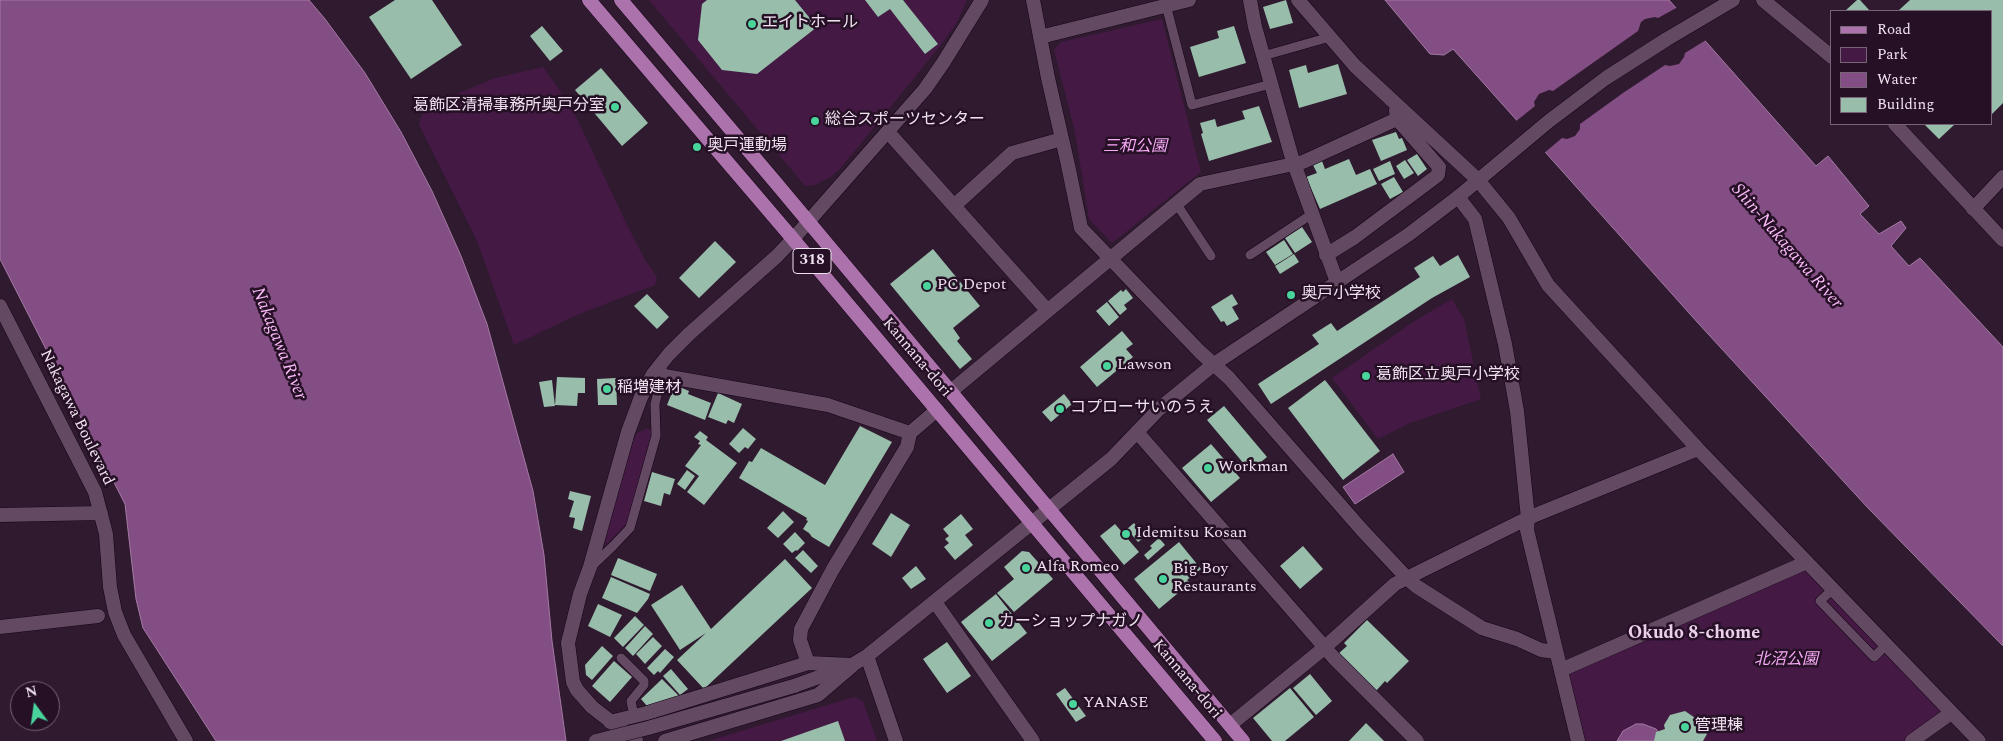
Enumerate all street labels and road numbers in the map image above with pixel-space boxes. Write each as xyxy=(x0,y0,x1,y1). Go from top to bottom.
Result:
road number: 318 xyxy=(793,248,831,274)
street label: Kannana-dori xyxy=(877,315,955,401)
street label: Nakagawa Boulevard xyxy=(35,347,117,489)
street label: Kannana-dori xyxy=(1147,637,1225,723)

